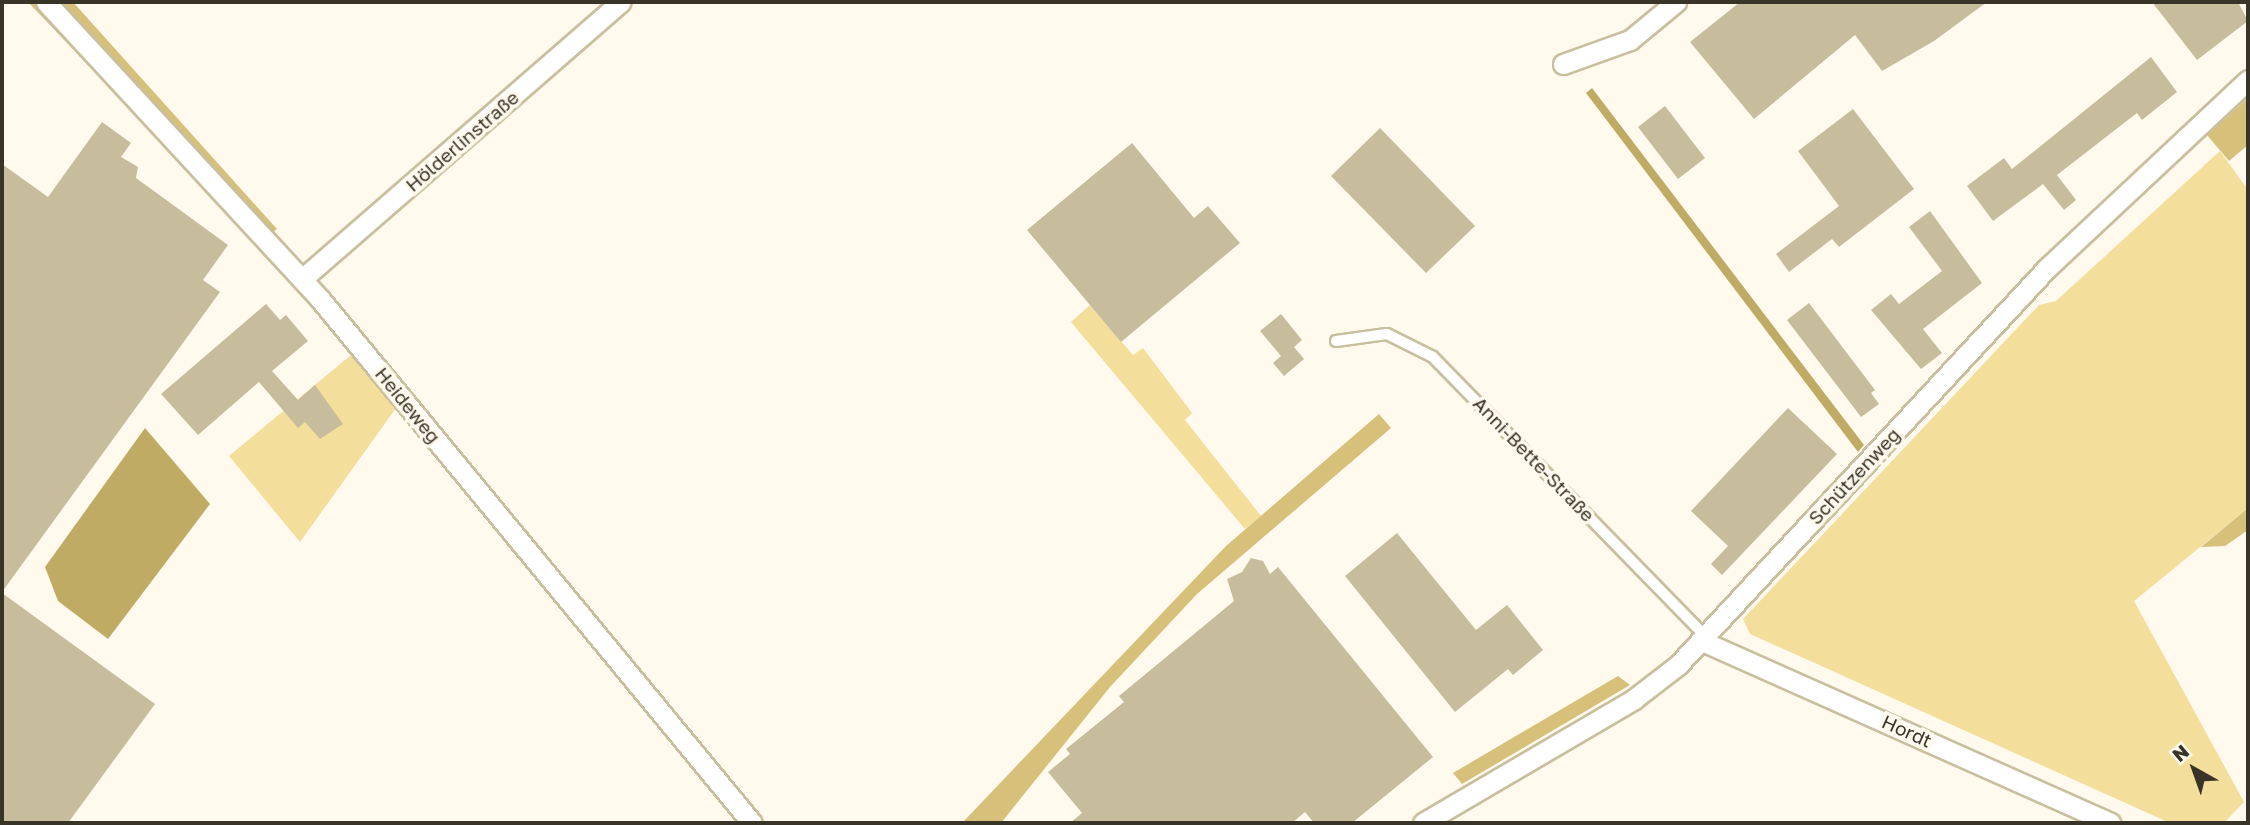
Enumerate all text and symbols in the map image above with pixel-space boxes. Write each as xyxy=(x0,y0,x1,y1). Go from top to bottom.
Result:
street label: Hölderlinstraße xyxy=(401,86,523,196)
street label: Heideweg xyxy=(371,362,445,448)
street label: Anni-Bette-Straße xyxy=(1469,392,1599,526)
street label: Schützenweg xyxy=(1803,423,1905,529)
street label: Hordt xyxy=(1878,710,1936,752)
north arrow xyxy=(2159,734,2229,804)
text: N xyxy=(2167,739,2193,766)

